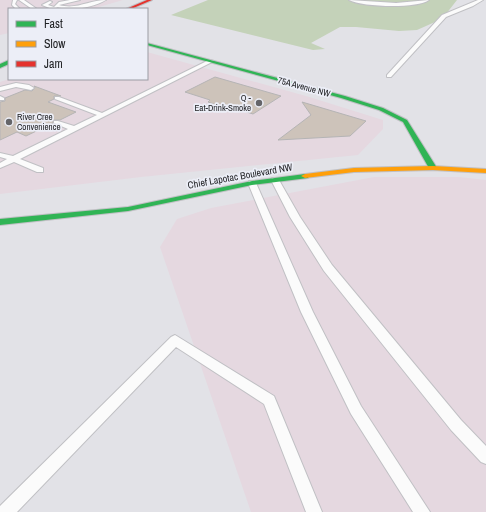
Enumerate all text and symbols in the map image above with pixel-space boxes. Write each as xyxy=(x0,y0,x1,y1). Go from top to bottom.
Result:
legend xyxy=(8,8,148,80)
text: Fast xyxy=(44,16,63,32)
text: Slow xyxy=(44,36,66,52)
text: Jam xyxy=(44,56,63,72)
street label: 75A Avenue NW xyxy=(277,74,331,100)
place label: Q - Eat-Drink-Smoke xyxy=(194,92,252,114)
marker: Q - Eat-Drink-Smoke xyxy=(254,98,264,108)
place label: River Cree Convenience xyxy=(17,111,61,133)
marker: River Cree Convenience xyxy=(4,117,14,127)
street label: Chief Lapotac Boulevard NW xyxy=(187,160,294,192)

